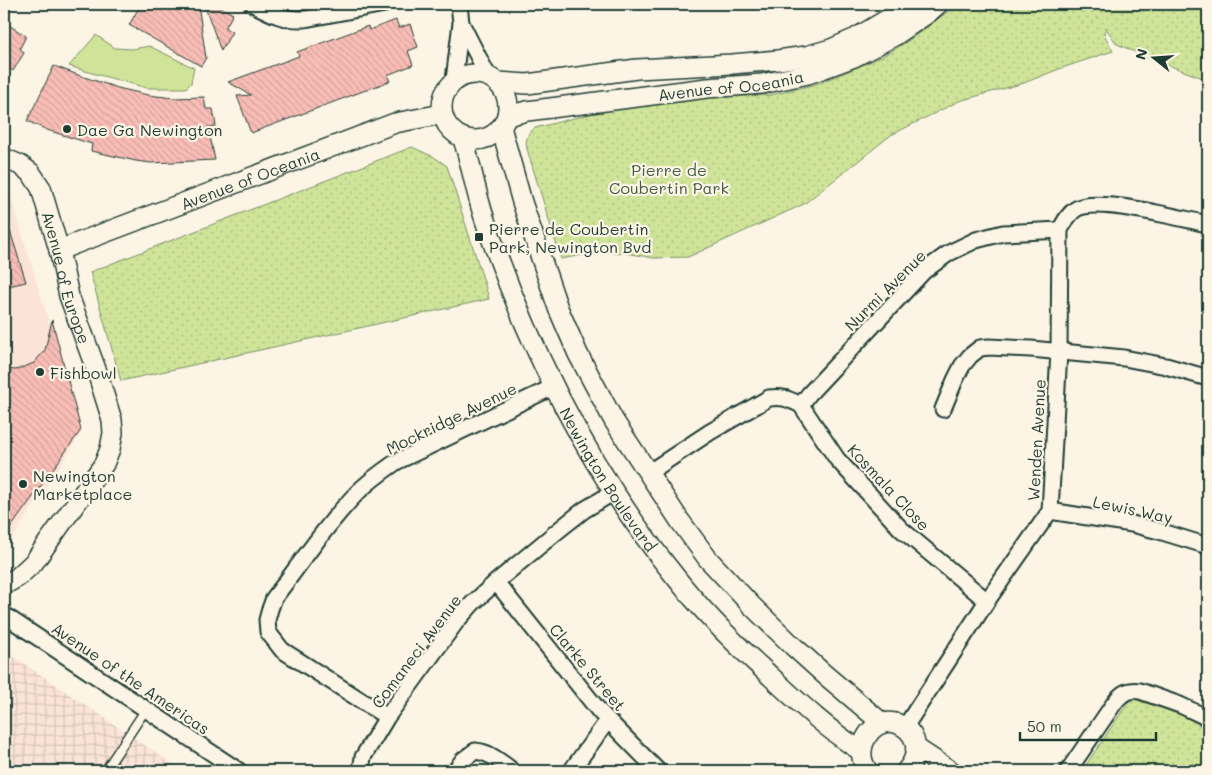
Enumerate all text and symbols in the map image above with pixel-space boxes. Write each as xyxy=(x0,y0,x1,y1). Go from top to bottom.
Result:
north arrow xyxy=(1130,32,1180,82)
text: N xyxy=(1130,46,1152,62)
street label: Avenue of Oceania xyxy=(656,65,806,105)
place label: Dae Ga Newington xyxy=(77,119,223,140)
marker: Dae Ga Newington xyxy=(61,123,73,135)
street label: Avenue of Oceania xyxy=(177,142,322,214)
park label: Pierre de Coubertin Park xyxy=(609,159,729,198)
street label: Avenue of Europe xyxy=(38,209,96,346)
place label: Pierre de Coubertin Park, Newington Bvd xyxy=(489,218,651,257)
marker: Pierre de Coubertin Park, Newington Bvd xyxy=(473,231,485,243)
street label: Nurmi Avenue xyxy=(840,245,930,335)
place label: Fishbowl xyxy=(50,362,117,383)
marker: Fishbowl xyxy=(34,366,46,378)
street label: Mockridge Avenue xyxy=(382,377,520,459)
street label: Wenden Avenue xyxy=(1022,378,1050,502)
street label: Newington Boulevard xyxy=(556,403,662,555)
street label: Kosmala Close xyxy=(843,439,935,535)
place label: Newington Marketplace xyxy=(33,465,132,504)
marker: Newington Marketplace xyxy=(17,478,29,490)
street label: Lewis Way xyxy=(1091,490,1175,528)
street label: Comaneci Avenue xyxy=(366,590,466,712)
street label: Avenue of the Americas xyxy=(48,617,214,739)
street label: Clarke Street xyxy=(545,619,631,715)
scale bar xyxy=(1020,710,1156,742)
text: 50 m xyxy=(1027,716,1062,736)

